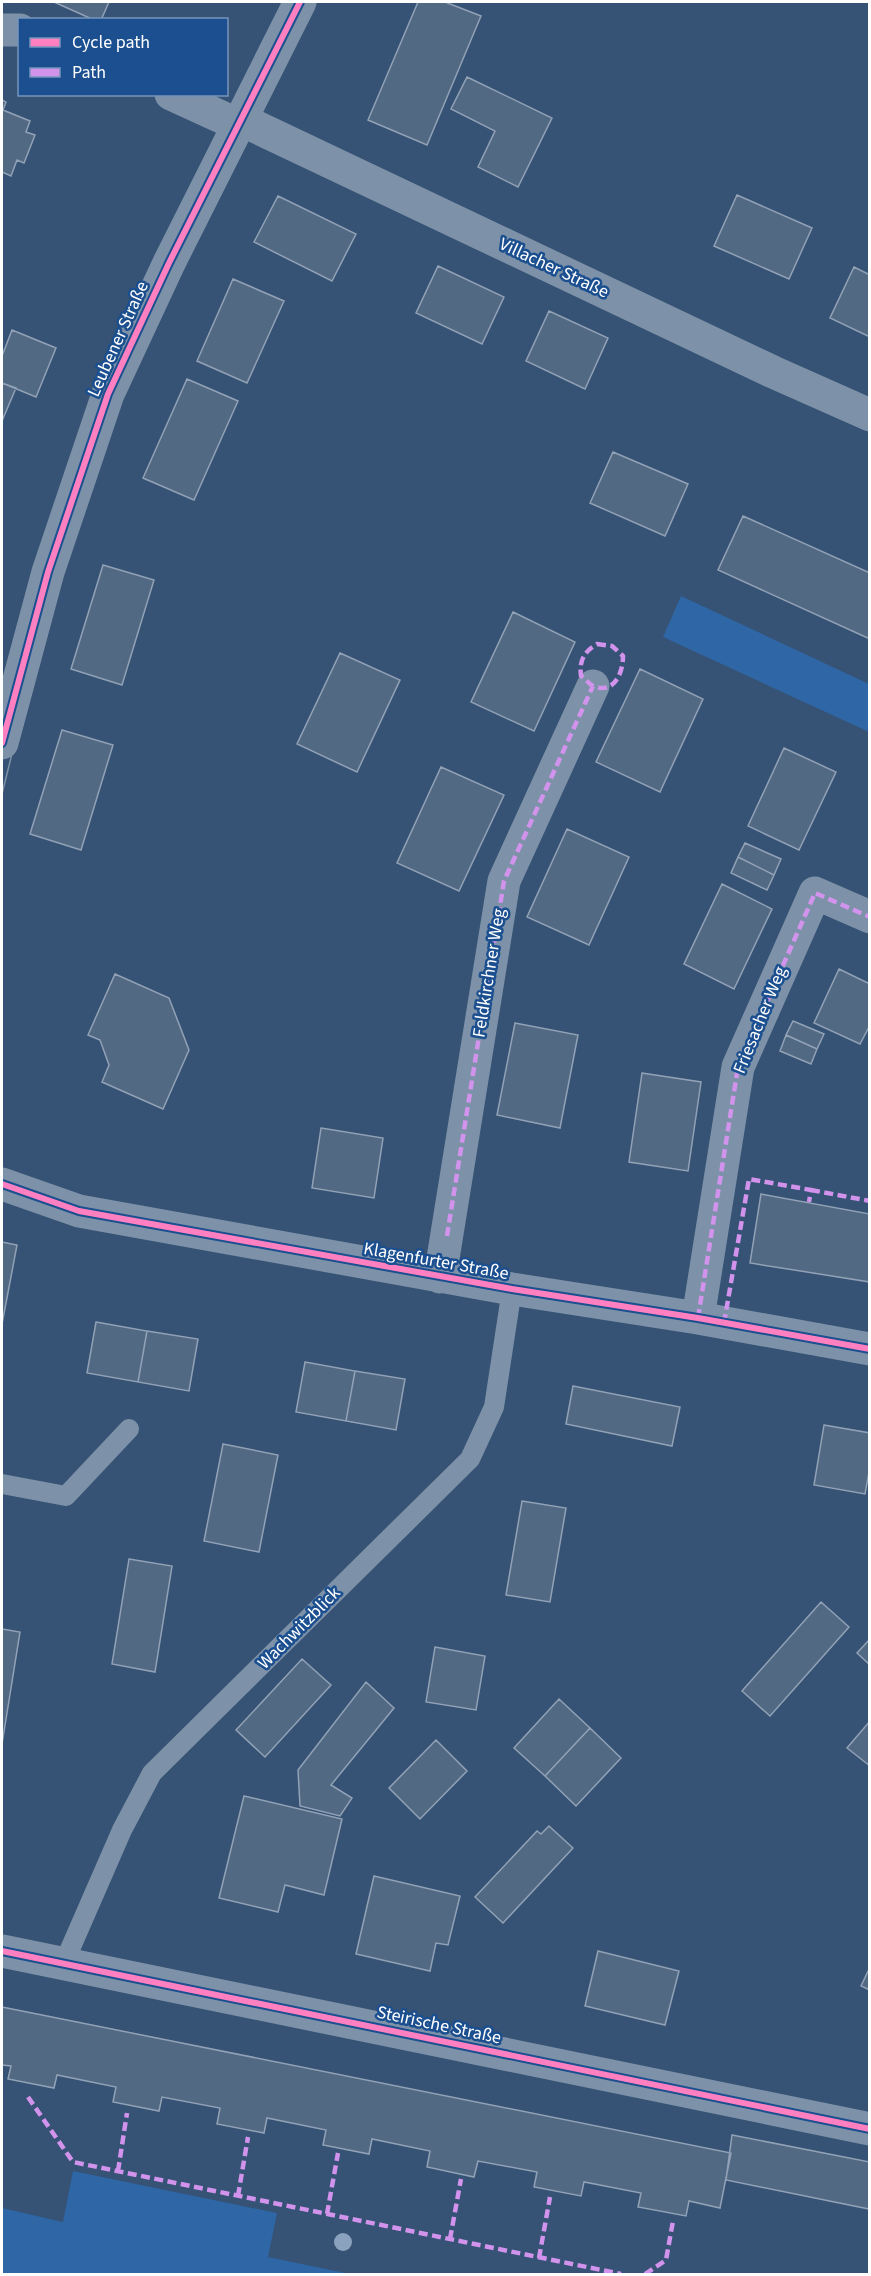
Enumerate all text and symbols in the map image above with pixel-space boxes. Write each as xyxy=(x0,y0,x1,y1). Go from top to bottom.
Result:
legend xyxy=(18,18,228,96)
text: Cycle path xyxy=(72,30,150,55)
text: Path xyxy=(72,60,106,85)
street label: Villacher Straße xyxy=(495,232,613,304)
street label: Leubener Straße xyxy=(81,277,155,401)
street label: Feldkirchner Weg xyxy=(466,907,512,1039)
street label: Friesacher Weg xyxy=(727,963,793,1077)
street label: Klagenfurter Straße xyxy=(361,1236,511,1286)
street label: Wachwitzblick xyxy=(252,1581,346,1675)
street label: Steirische Straße xyxy=(374,2000,504,2050)

